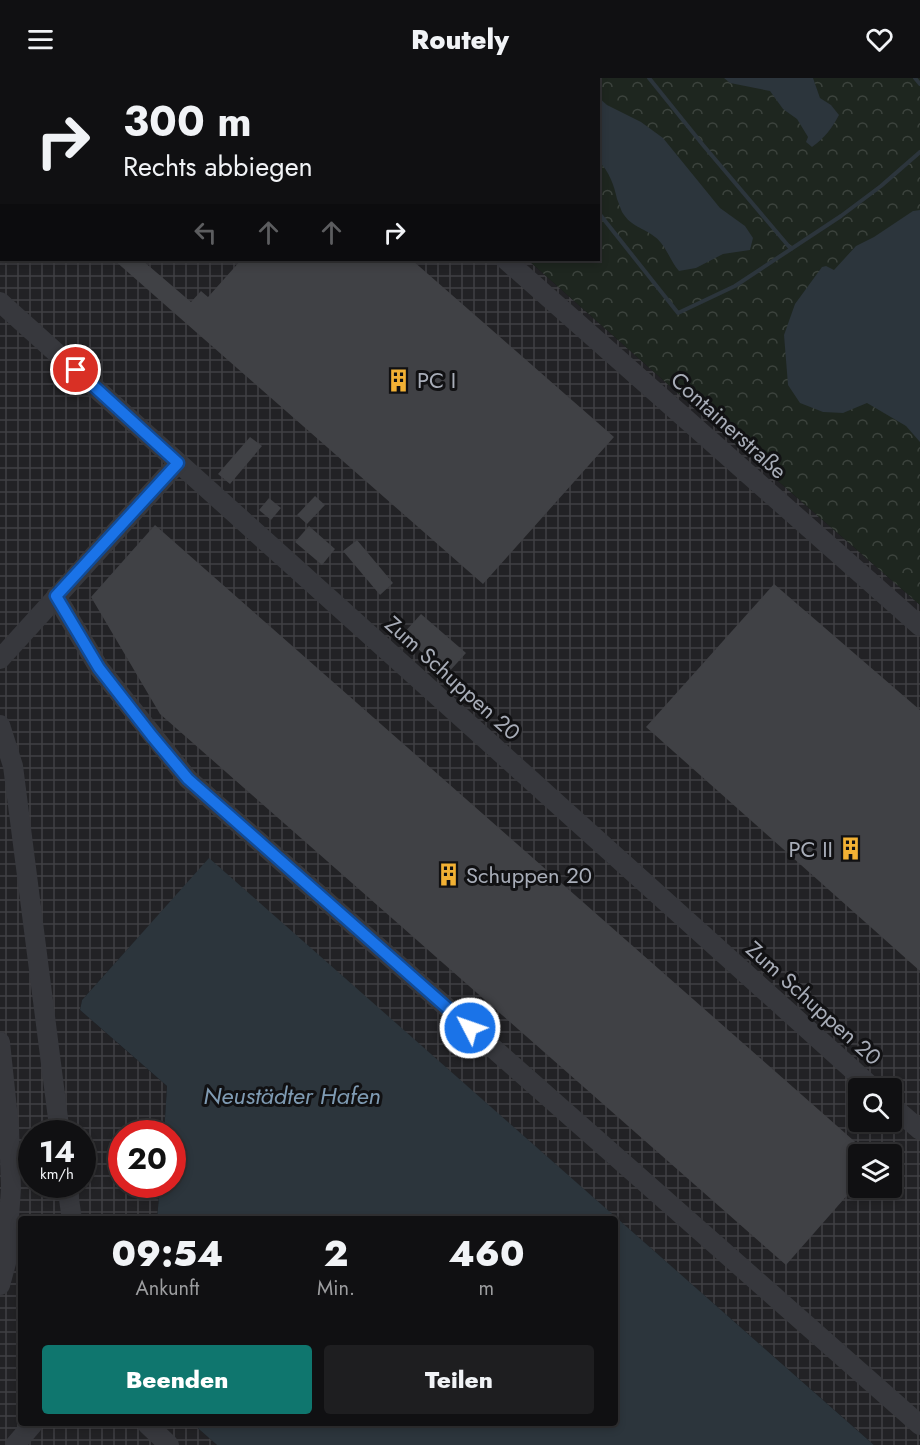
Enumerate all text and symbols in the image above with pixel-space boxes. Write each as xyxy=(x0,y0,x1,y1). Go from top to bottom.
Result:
text: Routely xyxy=(411,20,509,59)
icon: menu xyxy=(24,23,57,56)
icon: heart xyxy=(863,23,896,56)
text: 300 m xyxy=(123,91,252,152)
icon: right xyxy=(24,102,102,180)
text: Rechts abbiegen xyxy=(123,147,313,186)
icon: left xyxy=(189,216,222,249)
icon: ahead xyxy=(252,216,285,249)
icon: ahead xyxy=(315,216,348,249)
icon: right xyxy=(378,216,411,249)
pin xyxy=(50,344,101,395)
icon: arrive xyxy=(59,353,92,386)
place label: PC I xyxy=(417,364,456,396)
street label: Containerstraße xyxy=(664,364,794,486)
building icon: PC I xyxy=(386,367,412,393)
street label: Zum Schuppen 20 xyxy=(378,608,528,748)
place label: PC II xyxy=(788,833,833,865)
building icon: PC II xyxy=(838,836,864,862)
place label: Schuppen 20 xyxy=(466,859,592,891)
building icon: Schuppen 20 xyxy=(435,862,461,888)
street label: Zum Schuppen 20 xyxy=(739,933,889,1073)
position arrow xyxy=(438,996,502,1060)
water label: Neustädter Hafen xyxy=(203,1078,381,1113)
map controls xyxy=(848,1078,902,1198)
button: search xyxy=(848,1078,902,1132)
speed limit sign: 20 xyxy=(108,1120,186,1198)
text: 14 xyxy=(39,1130,75,1173)
button: layers xyxy=(848,1144,902,1198)
text: km/h xyxy=(40,1163,74,1185)
text: 09:54 xyxy=(112,1227,223,1279)
text: 2 xyxy=(324,1227,348,1279)
text: 460 xyxy=(448,1227,524,1279)
text: Ankunft xyxy=(136,1274,199,1303)
text: Min. xyxy=(317,1274,355,1303)
text: m xyxy=(479,1274,494,1303)
button: Beenden xyxy=(42,1345,312,1414)
button: Teilen xyxy=(324,1345,594,1414)

